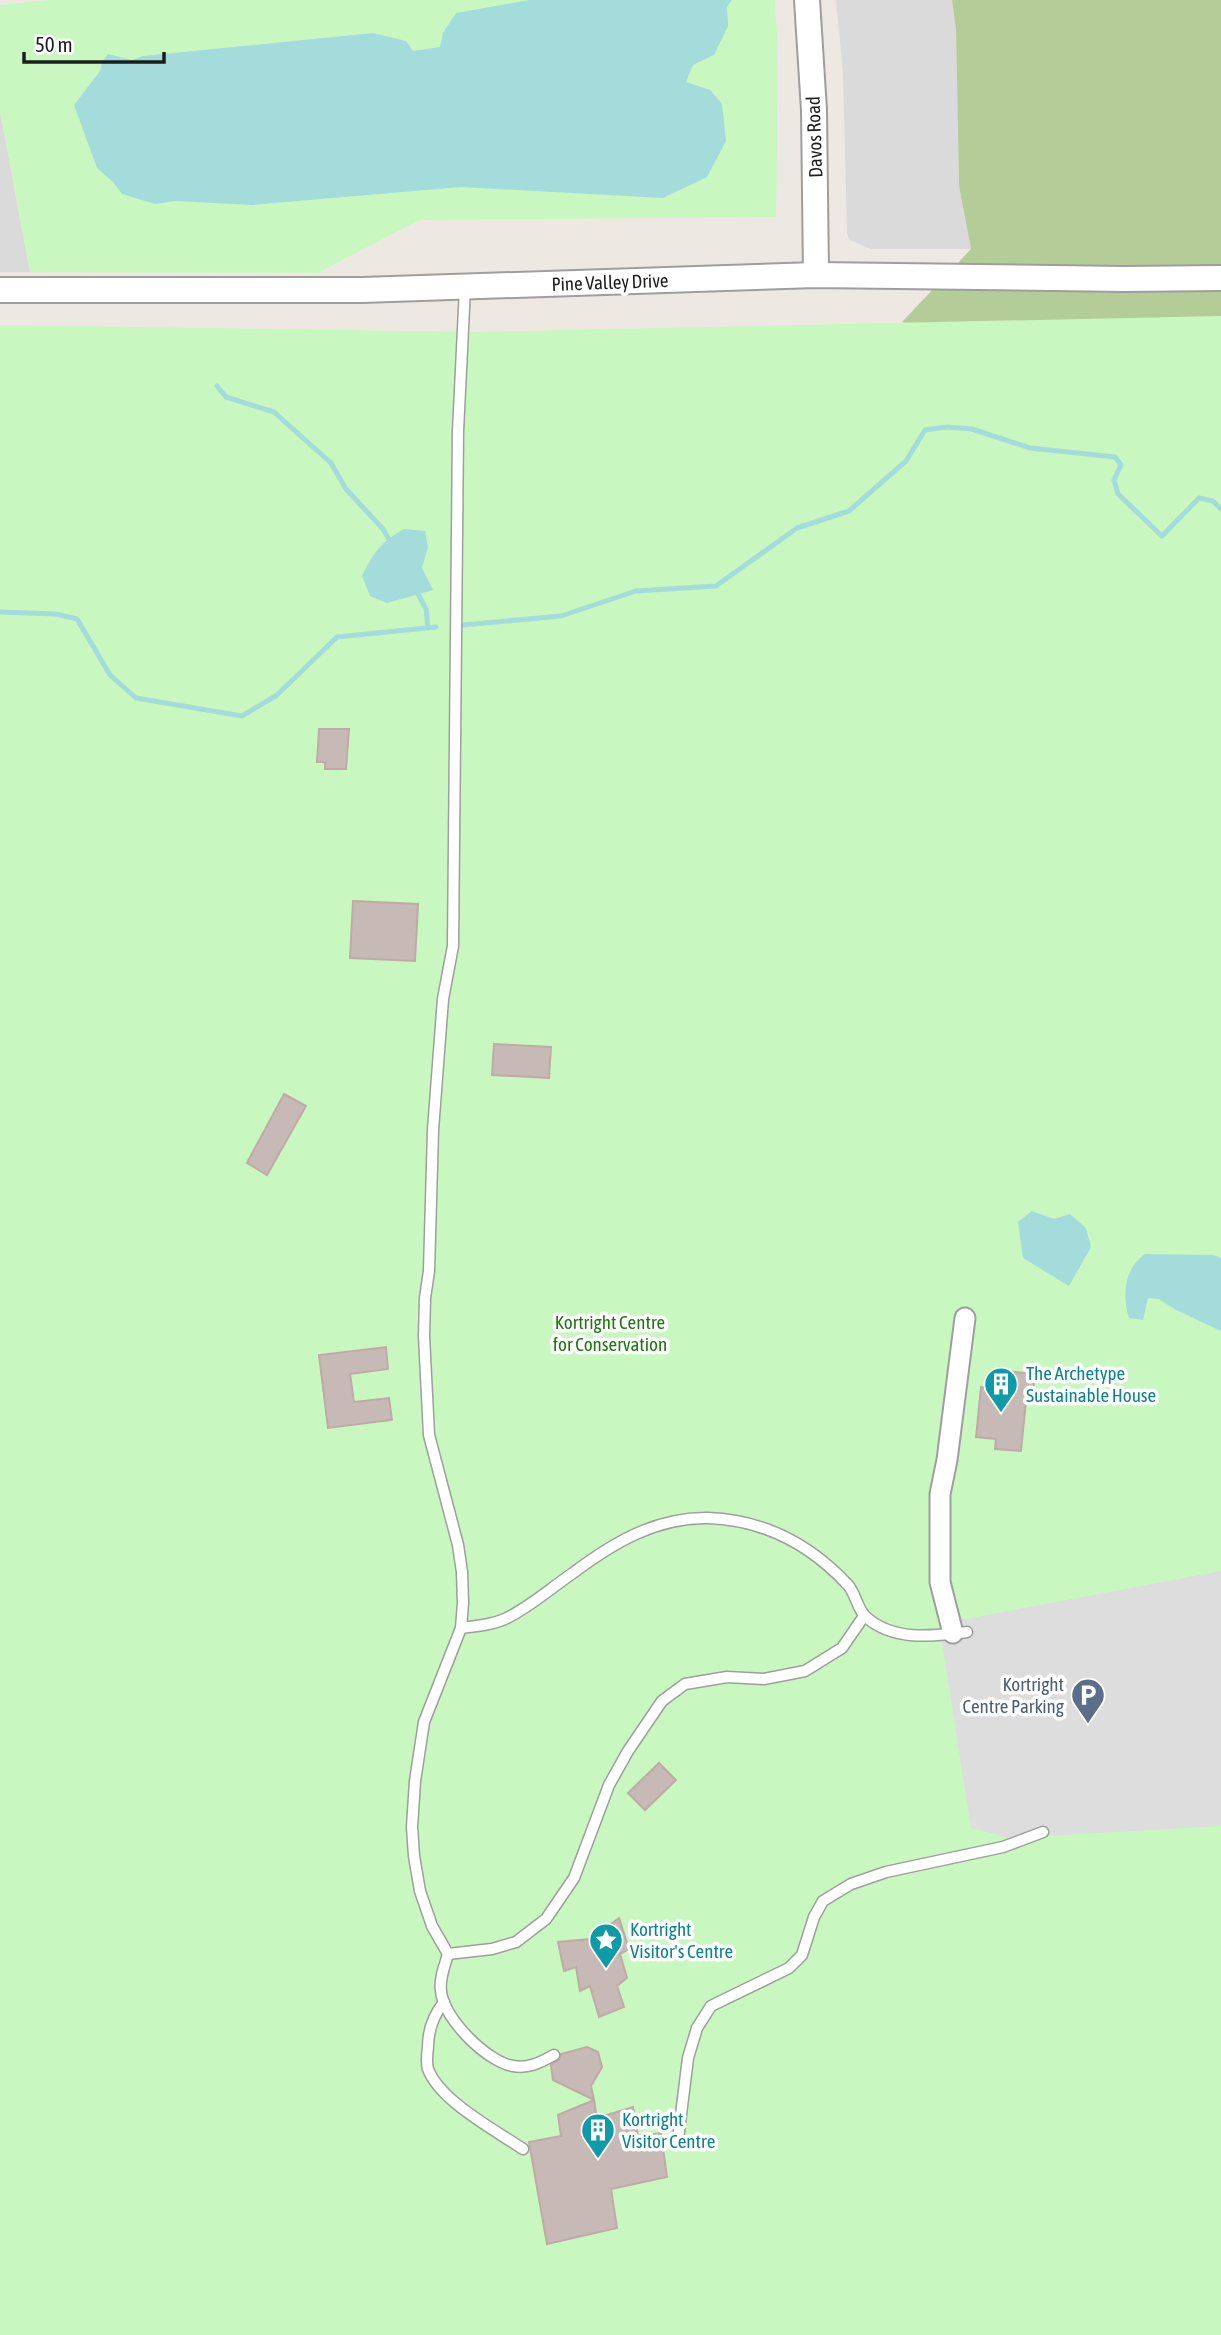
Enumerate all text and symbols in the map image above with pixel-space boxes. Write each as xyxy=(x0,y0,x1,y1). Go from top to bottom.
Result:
scale bar xyxy=(24,21,164,65)
text: 50 m xyxy=(35,32,73,56)
street label: Davos Road xyxy=(802,96,826,178)
street label: Pine Valley Drive xyxy=(551,269,669,295)
park label: Kortright Centre for Conservation xyxy=(553,1311,667,1355)
place label: The Archetype Sustainable House xyxy=(1026,1362,1156,1406)
building icon: The Archetype Sustainable House xyxy=(982,1365,1020,1414)
place label: Kortright Centre Parking xyxy=(962,1673,1065,1717)
parking icon: Kortright Centre Parking xyxy=(1069,1676,1107,1725)
place label: Kortright Visitor's Centre xyxy=(630,1918,733,1962)
place icon: Kortright Visitor's Centre xyxy=(587,1921,625,1970)
place label: Kortright Visitor Centre xyxy=(622,2108,715,2152)
building icon: Kortright Visitor Centre xyxy=(579,2111,617,2160)

